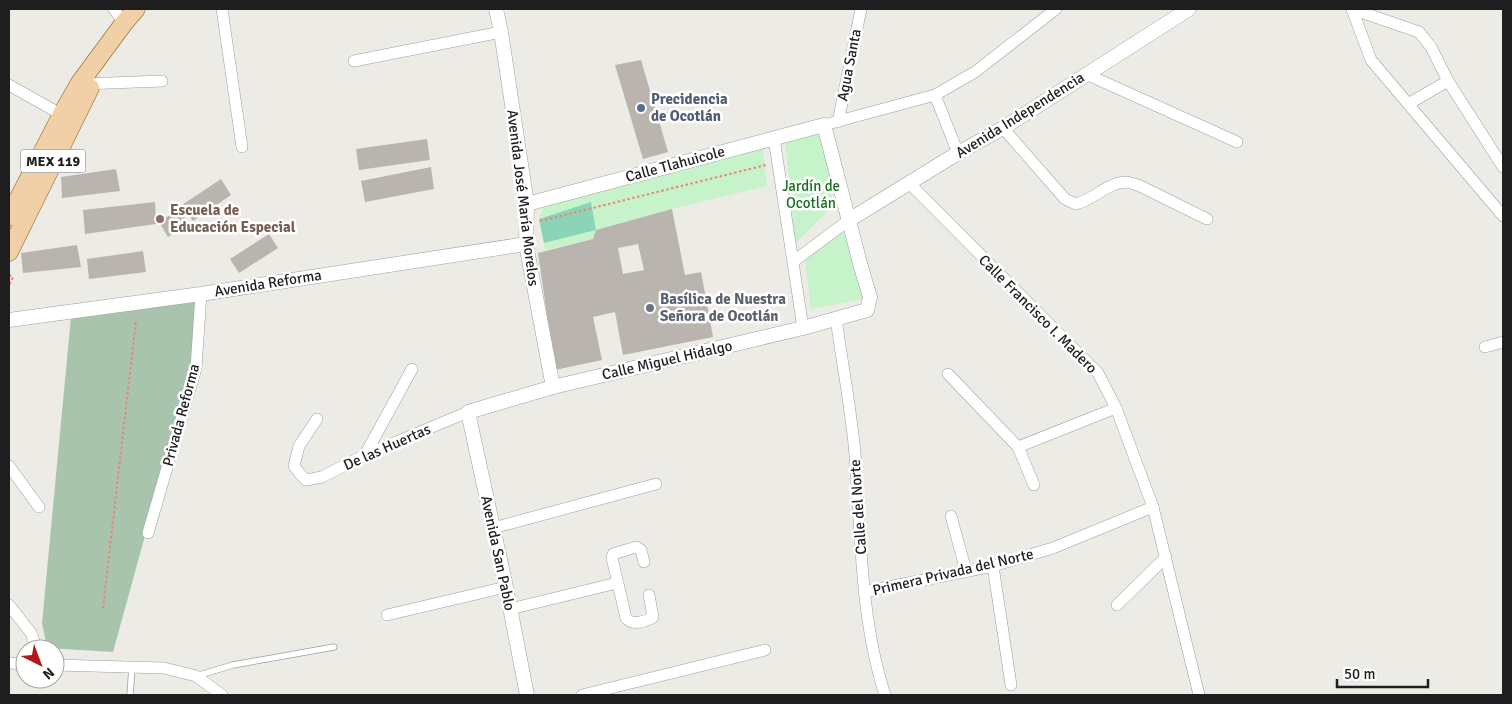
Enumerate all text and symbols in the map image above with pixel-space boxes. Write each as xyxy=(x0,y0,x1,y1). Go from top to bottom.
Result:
street label: Agua Santa xyxy=(833,27,865,103)
street label: Avenida Independencia xyxy=(952,68,1088,162)
place label: Precidencia de Ocotlán xyxy=(651,90,728,125)
marker: Precidencia de Ocotlán xyxy=(635,102,647,114)
street label: Avenida José María Morelos xyxy=(503,109,543,288)
street label: Calle Tlahuicole xyxy=(623,142,727,186)
road number: MEX 119 xyxy=(20,150,86,172)
park label: Jardín de Ocotlán xyxy=(782,177,840,212)
place label: Escuela de Educación Especial xyxy=(170,201,296,236)
marker: Escuela de Educación Especial xyxy=(154,213,166,225)
street label: Calle Francisco I. Madero xyxy=(975,251,1101,377)
street label: Avenida Reforma xyxy=(213,266,323,300)
place label: Basílica de Nuestra Señora de Ocotlán xyxy=(660,290,786,325)
marker: Basílica de Nuestra Señora de Ocotlán xyxy=(644,302,656,314)
street label: Calle Miguel Hidalgo xyxy=(600,336,734,384)
street label: Privada Reforma xyxy=(159,362,203,468)
street label: De las Huertas xyxy=(341,420,434,474)
street label: Calle del Norte xyxy=(846,459,870,555)
street label: Avenida San Pablo xyxy=(477,494,519,612)
street label: Primera Privada del Norte xyxy=(871,545,1035,599)
north arrow xyxy=(15,639,65,689)
scale bar xyxy=(1337,656,1428,688)
text: N xyxy=(39,664,58,683)
text: 50 m xyxy=(1344,665,1375,683)

